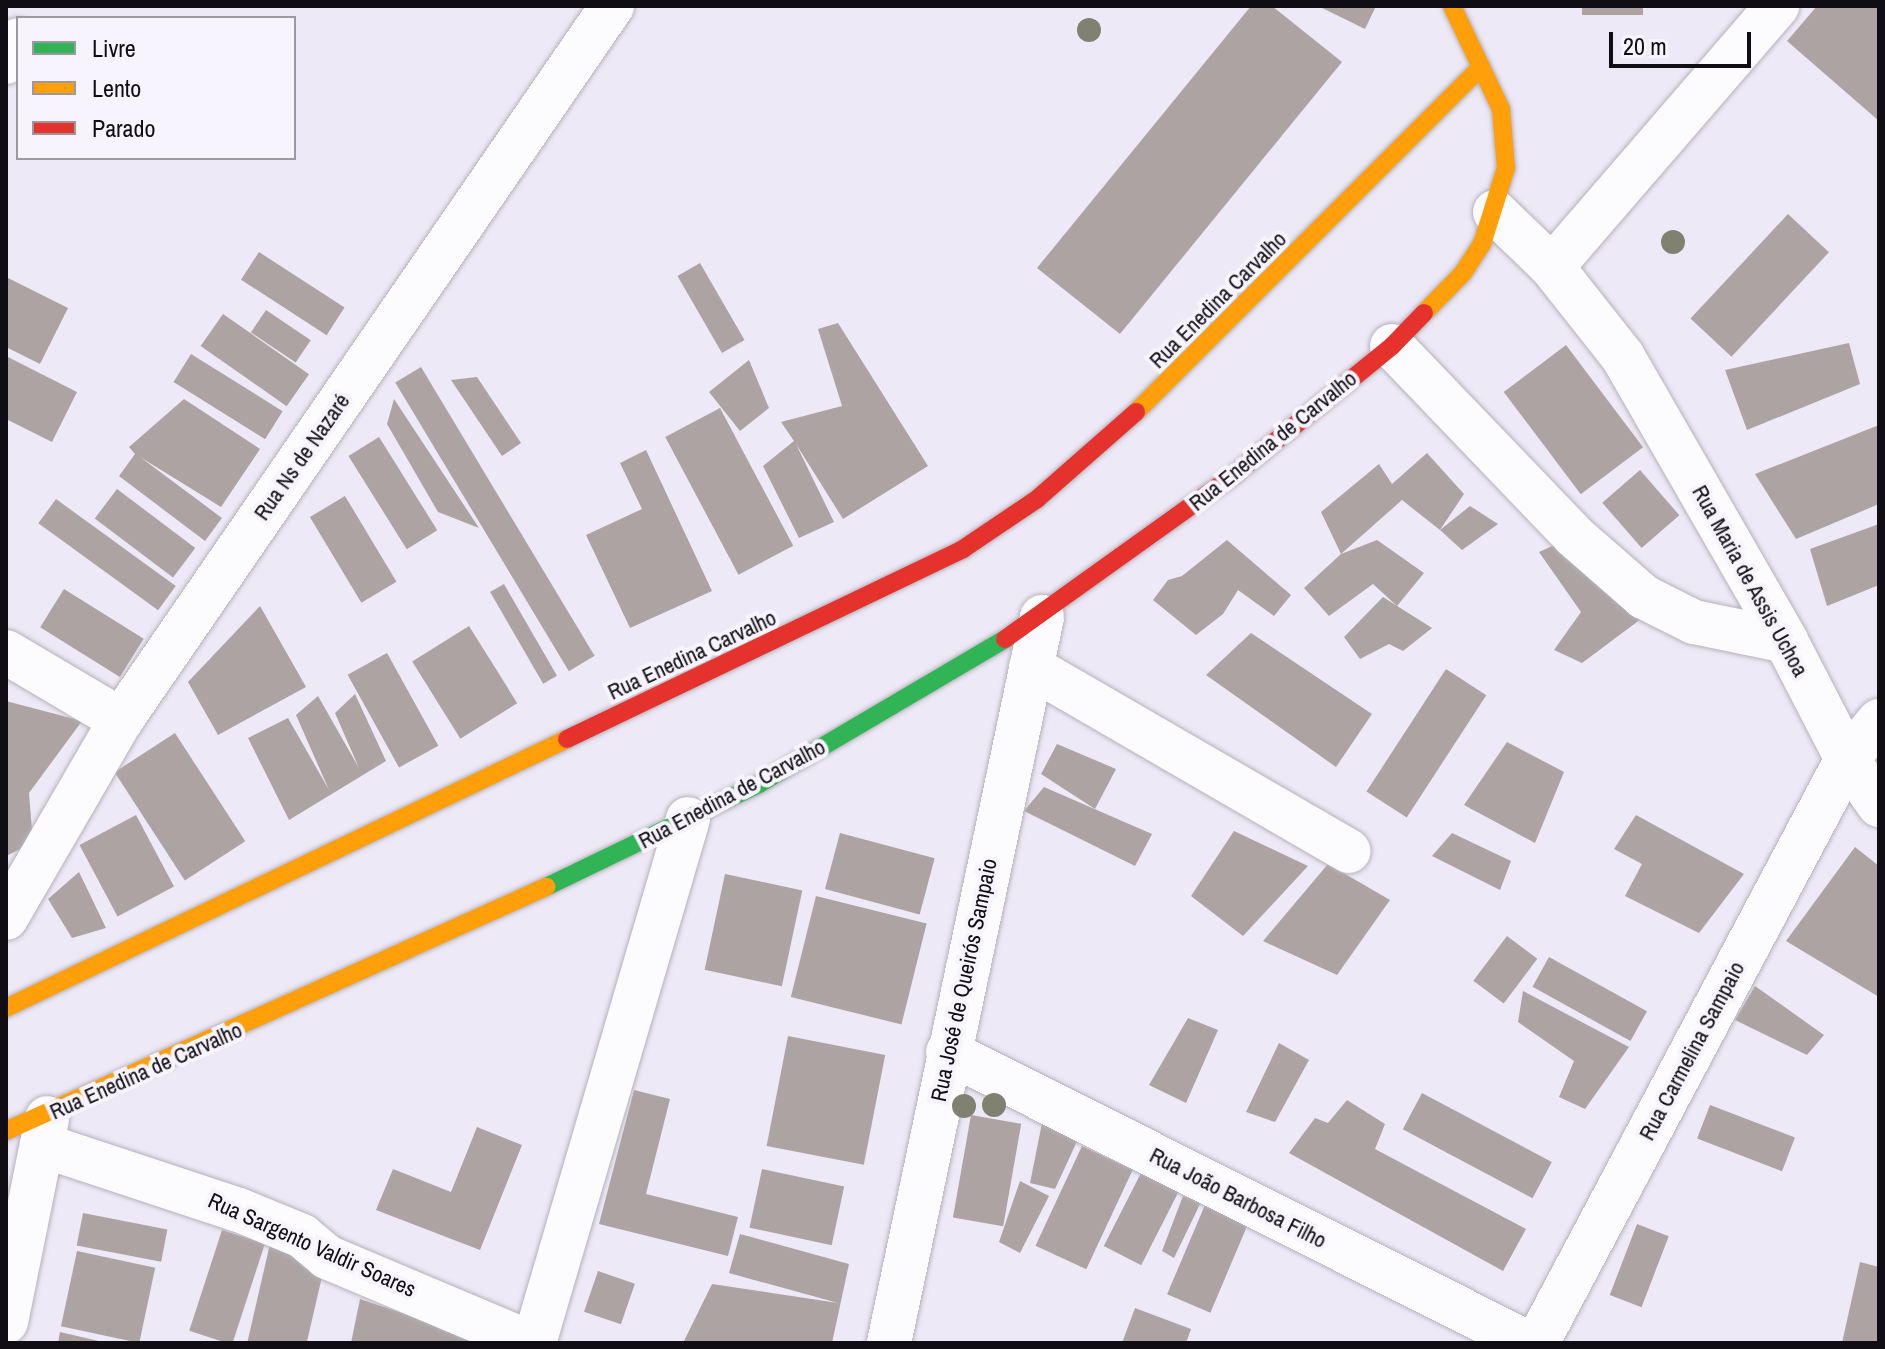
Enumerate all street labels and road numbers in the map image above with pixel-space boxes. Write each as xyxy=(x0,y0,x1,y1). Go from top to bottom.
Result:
street label: Rua Enedina Carvalho xyxy=(1144,226,1292,374)
street label: Rua Enedina de Carvalho xyxy=(1184,365,1362,517)
street label: Rua Ns de Nazaré xyxy=(249,389,355,525)
street label: Rua Maria de Assis Uchoa xyxy=(1686,480,1814,682)
street label: Rua Enedina Carvalho xyxy=(604,604,780,706)
street label: Rua Enedina de Carvalho xyxy=(634,734,830,854)
street label: Rua José de Queirós Sampaio xyxy=(925,856,1003,1104)
street label: Rua Carmelina Sampaio xyxy=(1634,957,1750,1145)
street label: Rua Enedina de Carvalho xyxy=(46,1017,246,1125)
street label: Rua João Barbosa Filho xyxy=(1145,1142,1331,1254)
street label: Rua Sargento Valdir Soares xyxy=(204,1187,420,1303)

